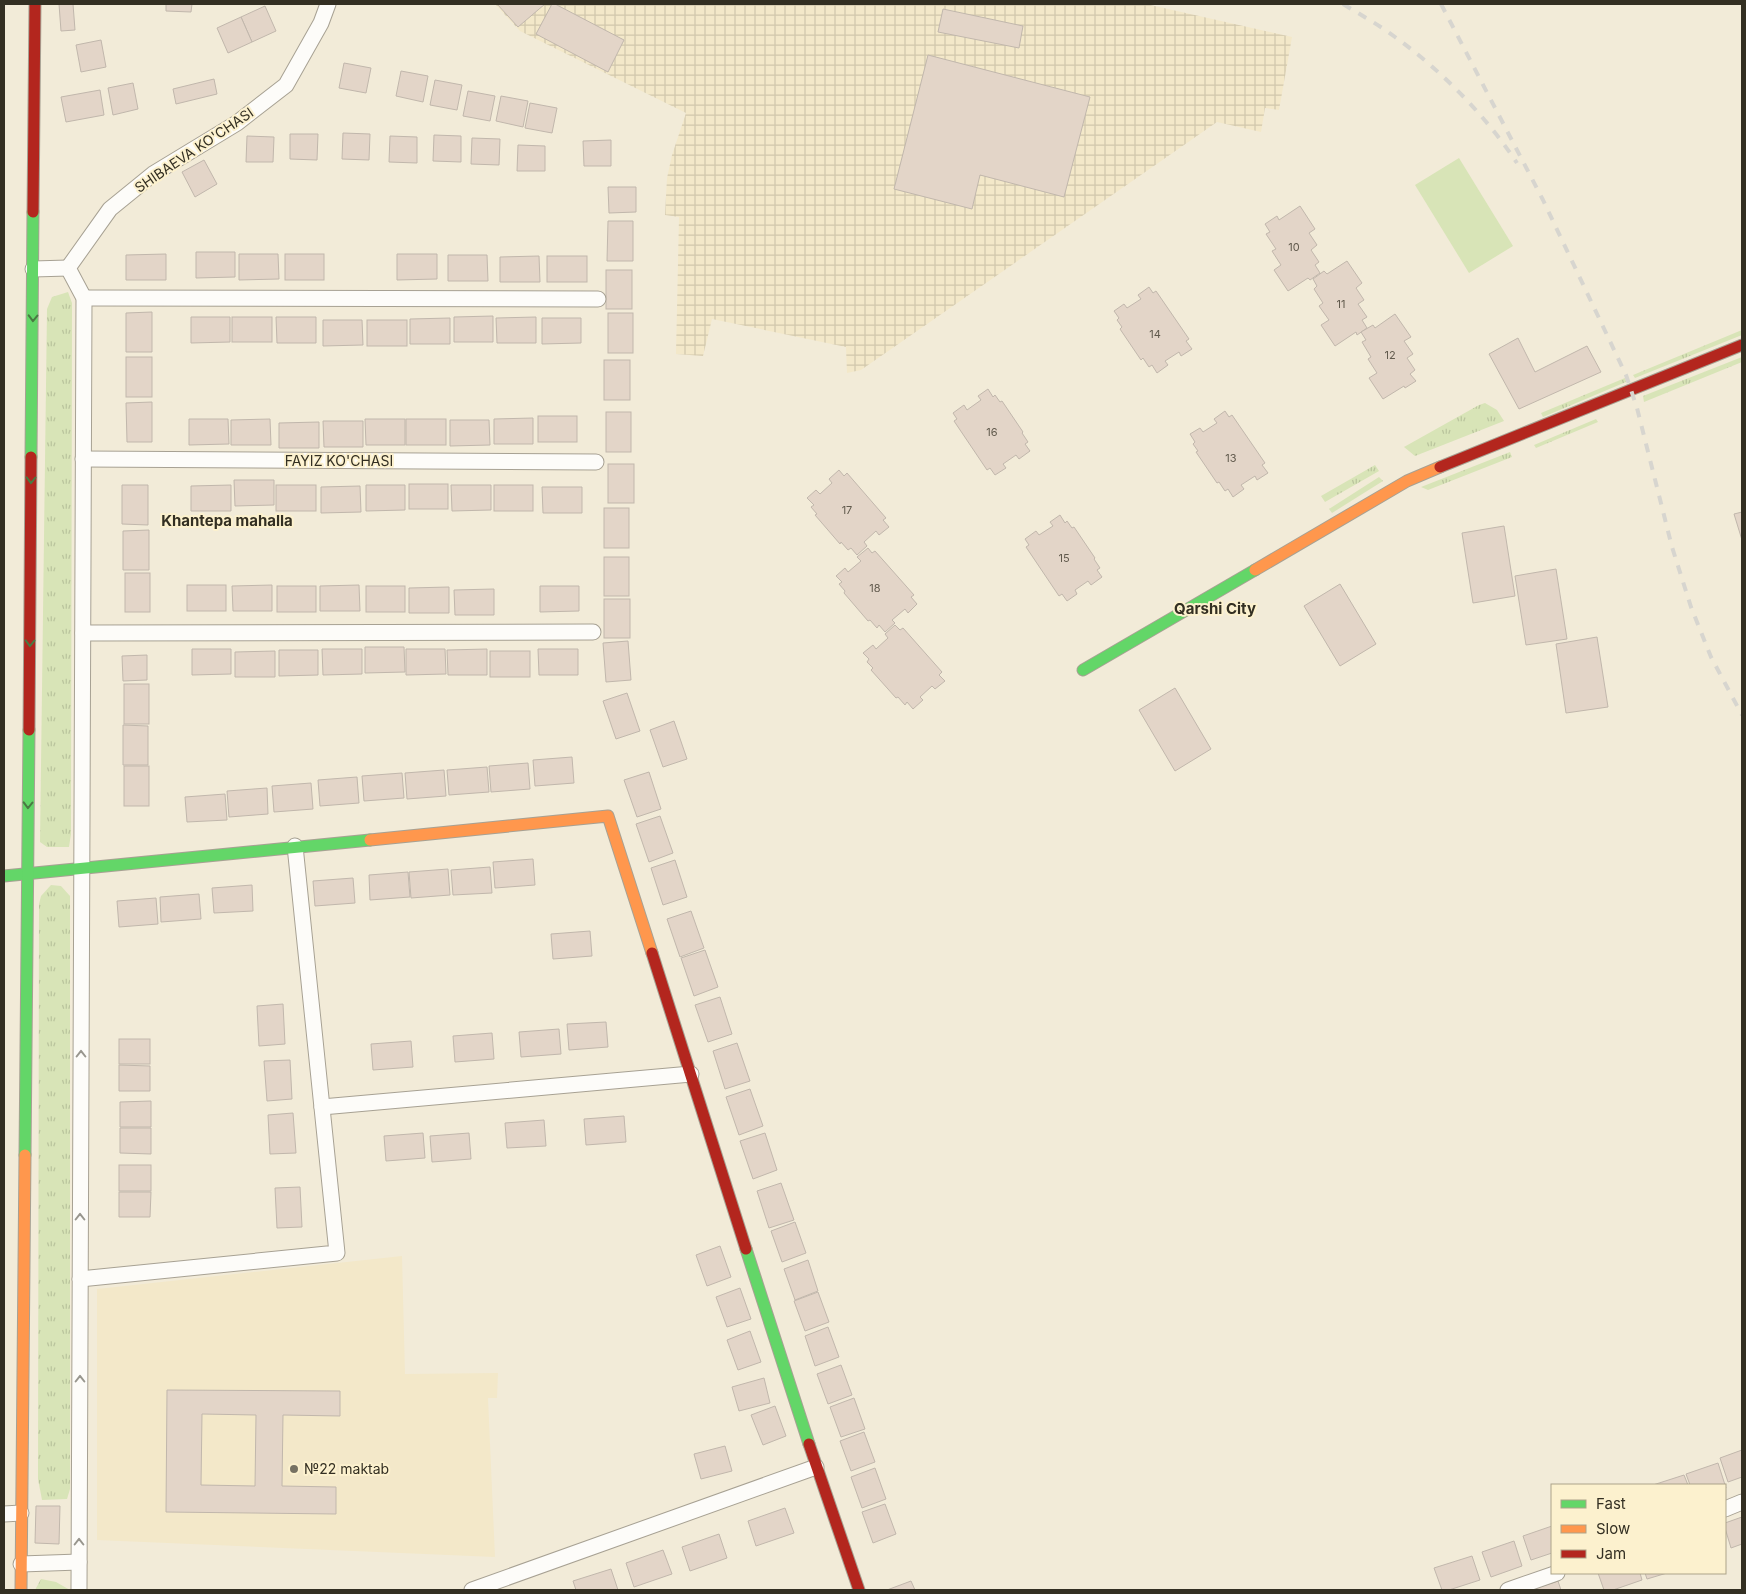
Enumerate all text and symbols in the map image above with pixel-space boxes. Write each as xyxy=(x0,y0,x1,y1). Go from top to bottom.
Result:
street label: SHIBAEVA KO'CHASI xyxy=(131,104,256,196)
house number: 10 xyxy=(1288,240,1300,254)
house number: 11 xyxy=(1337,297,1345,311)
one-way arrow xyxy=(28,314,38,322)
house number: 14 xyxy=(1149,327,1161,341)
house number: 12 xyxy=(1384,348,1396,362)
house number: 16 xyxy=(986,425,998,439)
house number: 13 xyxy=(1225,451,1237,465)
street label: FAYIZ KO'CHASI xyxy=(285,452,393,469)
one-way arrow xyxy=(26,477,36,485)
house number: 17 xyxy=(842,503,852,517)
district label: Khantepa mahalla xyxy=(161,511,293,530)
house number: 15 xyxy=(1058,551,1070,565)
house number: 18 xyxy=(869,581,881,595)
district label: Qarshi City xyxy=(1174,599,1256,618)
one-way arrow xyxy=(25,640,35,647)
one-way arrow xyxy=(23,802,33,810)
one-way arrow xyxy=(76,1050,86,1058)
one-way arrow xyxy=(75,1212,86,1220)
one-way arrow xyxy=(75,1375,85,1382)
place label: №22 maktab xyxy=(304,1460,389,1477)
marker: №22 maktab xyxy=(288,1463,300,1475)
legend xyxy=(1551,1484,1726,1574)
text: Fast xyxy=(1596,1494,1626,1513)
text: Slow xyxy=(1596,1519,1630,1538)
one-way arrow xyxy=(74,1537,84,1545)
text: Jam xyxy=(1596,1544,1626,1563)

